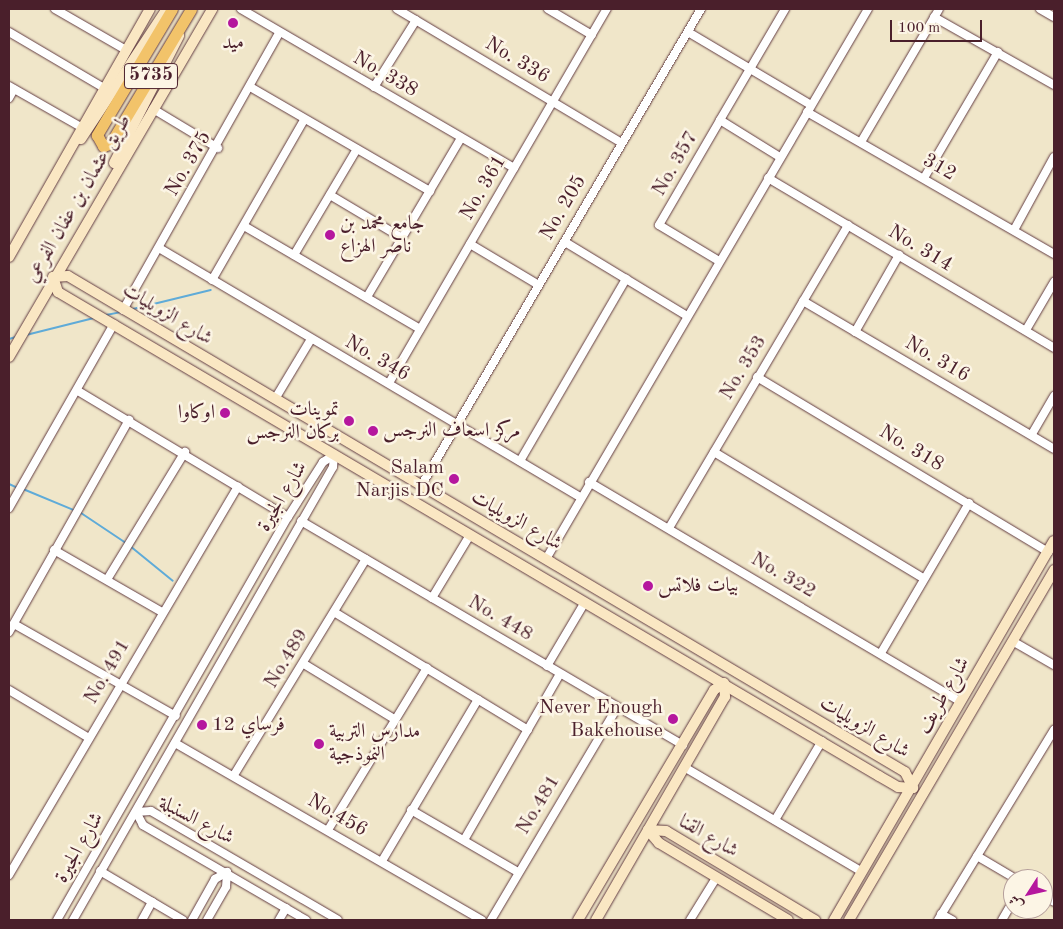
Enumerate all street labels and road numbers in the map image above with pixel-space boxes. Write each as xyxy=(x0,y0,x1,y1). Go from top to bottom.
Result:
street label: No. 336 xyxy=(480,32,554,90)
street label: No. 338 xyxy=(348,47,422,103)
road number: 5735 xyxy=(124,59,178,92)
street label: طريق عثمان بن عفان الفرعي xyxy=(21,111,137,287)
street label: No. 375 xyxy=(161,127,217,201)
street label: No. 357 xyxy=(648,127,704,201)
street label: 312 xyxy=(918,149,960,187)
street label: No. 361 xyxy=(456,151,512,225)
street label: No. 205 xyxy=(536,171,592,245)
street label: No. 314 xyxy=(883,220,957,278)
street label: شارع الزويليات xyxy=(118,279,216,351)
street label: No. 346 xyxy=(340,331,414,387)
street label: No. 353 xyxy=(715,331,773,405)
street label: No. 316 xyxy=(900,332,974,388)
street label: No. 318 xyxy=(874,420,948,478)
street label: شارع الجيرة xyxy=(253,458,313,536)
street label: شارع الزويليات xyxy=(466,485,566,557)
street label: No. 322 xyxy=(746,548,820,604)
street label: No. 448 xyxy=(463,591,537,647)
street label: No.489 xyxy=(260,625,314,693)
street label: No. 491 xyxy=(80,635,136,709)
street label: شارع طريف xyxy=(912,653,976,739)
street label: شارع الزويليات xyxy=(815,692,913,764)
street label: No.481 xyxy=(512,771,566,839)
street label: No.456 xyxy=(303,789,371,843)
street label: شارع السنبلة xyxy=(155,791,237,851)
street label: شارع الجيرة xyxy=(50,808,110,888)
street label: شارع القنا xyxy=(674,810,742,864)

